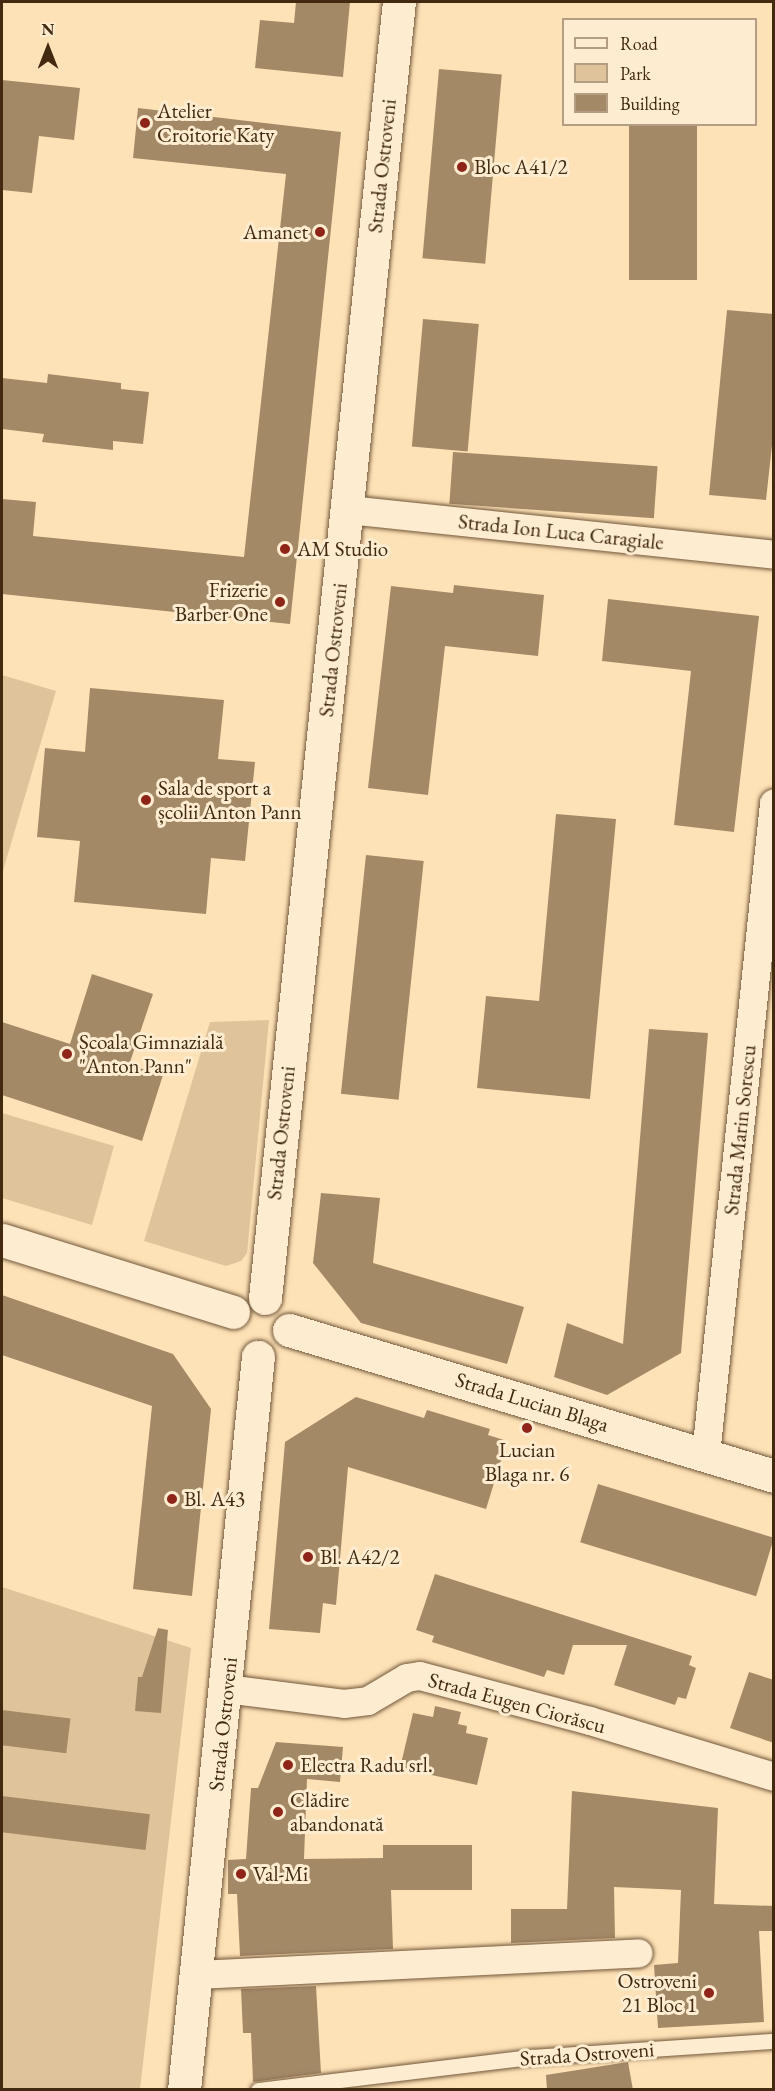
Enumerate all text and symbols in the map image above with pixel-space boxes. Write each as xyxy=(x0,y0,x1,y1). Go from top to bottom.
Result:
north arrow xyxy=(18,18,78,78)
legend xyxy=(562,18,757,126)
text: N xyxy=(42,19,54,40)
text: Road xyxy=(620,32,658,55)
text: Park xyxy=(620,62,651,85)
text: Building xyxy=(620,92,680,115)
place label: Atelier Croitorie Katy xyxy=(157,98,274,148)
street label: Strada Ostroveni xyxy=(362,98,402,234)
marker: Atelier Croitorie Katy xyxy=(138,116,152,130)
place label: Bloc A41/2 xyxy=(474,154,568,180)
marker: Bloc A41/2 xyxy=(455,160,469,174)
place label: Amanet xyxy=(243,219,308,245)
marker: Amanet xyxy=(313,225,327,239)
street label: Strada Ion Luca Caragiale xyxy=(457,509,665,555)
place label: AM Studio xyxy=(297,536,388,562)
marker: AM Studio xyxy=(278,542,292,556)
place label: Frizerie Barber One xyxy=(175,577,268,627)
street label: Strada Ostroveni xyxy=(313,582,353,718)
marker: Frizerie Barber One xyxy=(273,595,287,609)
place label: Sala de sport a școlii Anton Pann xyxy=(158,775,302,825)
marker: Sala de sport a școlii Anton Pann xyxy=(139,793,153,807)
place label: Școala Gimnazială "Anton Pann" xyxy=(79,1029,224,1079)
street label: Strada Marin Sorescu xyxy=(719,1044,761,1216)
marker: Școala Gimnazială "Anton Pann" xyxy=(60,1047,74,1061)
street label: Strada Ostroveni xyxy=(261,1065,301,1201)
street label: Strada Lucian Blaga xyxy=(452,1367,612,1437)
marker: Lucian Blaga nr. 6 xyxy=(520,1421,534,1435)
place label: Lucian Blaga nr. 6 xyxy=(485,1437,569,1487)
place label: Bl. A43 xyxy=(184,1486,245,1512)
marker: Bl. A43 xyxy=(165,1492,179,1506)
place label: Bl. A42/2 xyxy=(320,1544,400,1570)
marker: Bl. A42/2 xyxy=(301,1550,315,1564)
street label: Strada Ostroveni xyxy=(203,1656,243,1792)
street label: Strada Eugen Ciorăscu xyxy=(425,1667,609,1739)
place label: Electra Radu srl. xyxy=(300,1752,433,1778)
marker: Electra Radu srl. xyxy=(281,1758,295,1772)
place label: Clădire abandonată xyxy=(290,1787,384,1837)
marker: Clădire abandonată xyxy=(271,1805,285,1819)
place label: Val-Mi xyxy=(253,1861,308,1887)
marker: Val-Mi xyxy=(234,1867,248,1881)
place label: Ostroveni 21 Bloc 1 xyxy=(617,1968,697,2018)
marker: Ostroveni 21 Bloc 1 xyxy=(702,1986,716,2000)
street label: Strada Ostroveni xyxy=(519,2037,655,2071)

